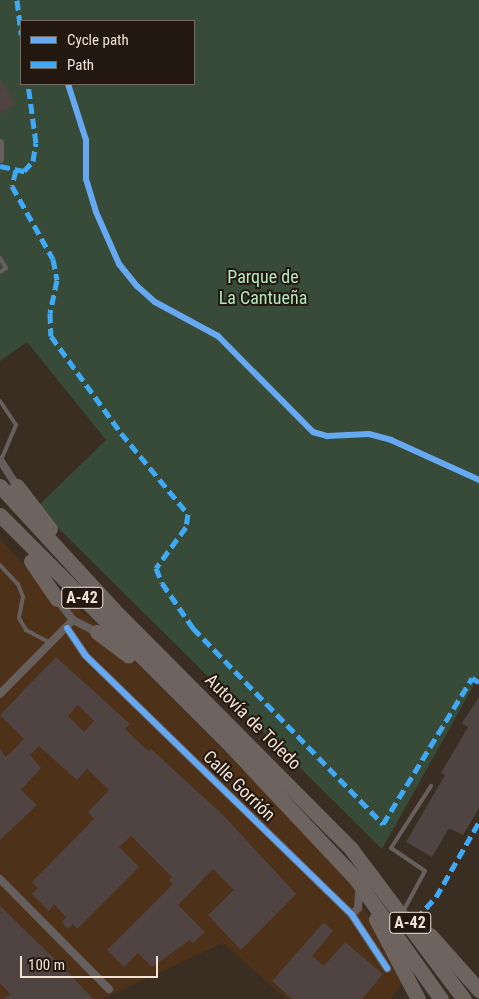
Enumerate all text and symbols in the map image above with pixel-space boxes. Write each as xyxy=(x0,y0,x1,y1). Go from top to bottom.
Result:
legend xyxy=(20,20,195,85)
text: Cycle path xyxy=(67,31,129,49)
text: Path xyxy=(67,56,94,74)
park label: Parque de La Cantueña xyxy=(219,267,307,310)
road number: A-42 xyxy=(61,584,103,612)
street label: Autovía de Toledo xyxy=(200,669,306,775)
street label: Calle Gorrión xyxy=(198,746,280,826)
road number: A-42 xyxy=(389,910,431,936)
scale bar xyxy=(22,946,160,978)
text: 100 m xyxy=(28,956,65,974)

